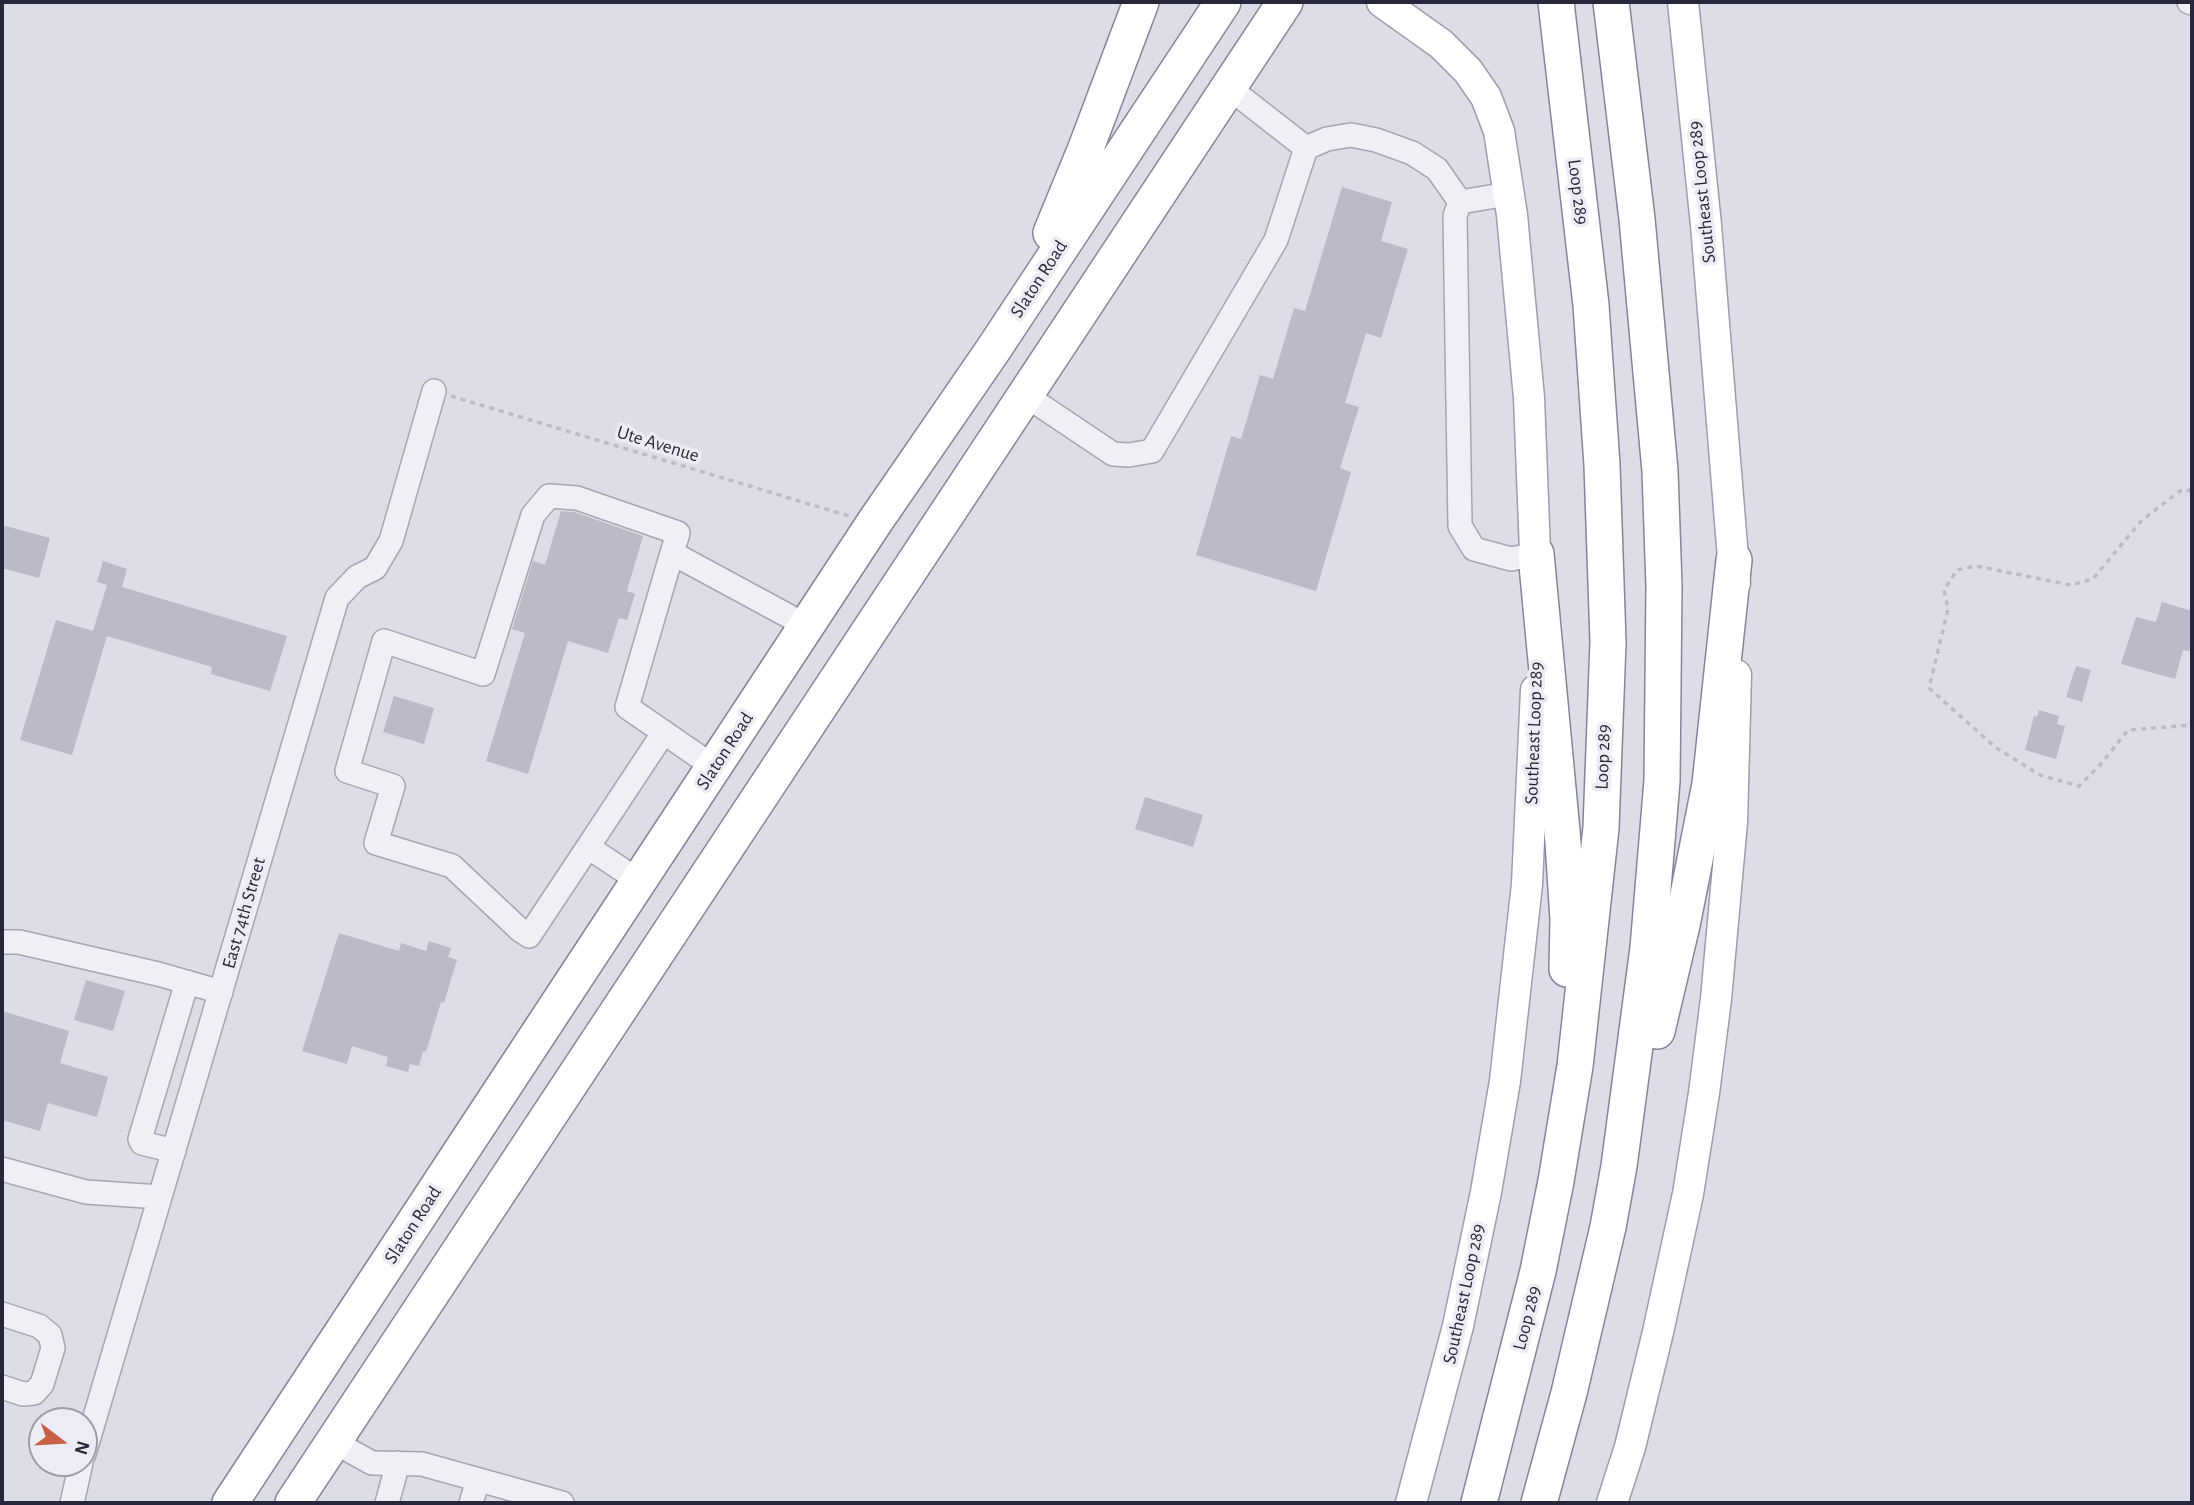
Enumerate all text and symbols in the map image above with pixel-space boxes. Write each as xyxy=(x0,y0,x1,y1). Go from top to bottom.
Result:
street label: Southeast Loop 289 xyxy=(1683,120,1721,264)
street label: Loop 289 xyxy=(1563,158,1593,226)
street label: Slaton Road xyxy=(1005,236,1073,322)
street label: Ute Avenue xyxy=(614,421,702,467)
street label: Southeast Loop 289 xyxy=(1520,661,1548,805)
street label: Slaton Road xyxy=(691,708,759,794)
street label: Loop 289 xyxy=(1590,724,1616,790)
street label: East 74th Street xyxy=(217,855,271,971)
street label: Slaton Road xyxy=(379,1182,447,1268)
street label: Southeast Loop 289 xyxy=(1438,1222,1490,1366)
street label: Loop 289 xyxy=(1508,1283,1546,1353)
north arrow xyxy=(28,1407,98,1477)
text: N xyxy=(71,1439,93,1457)

